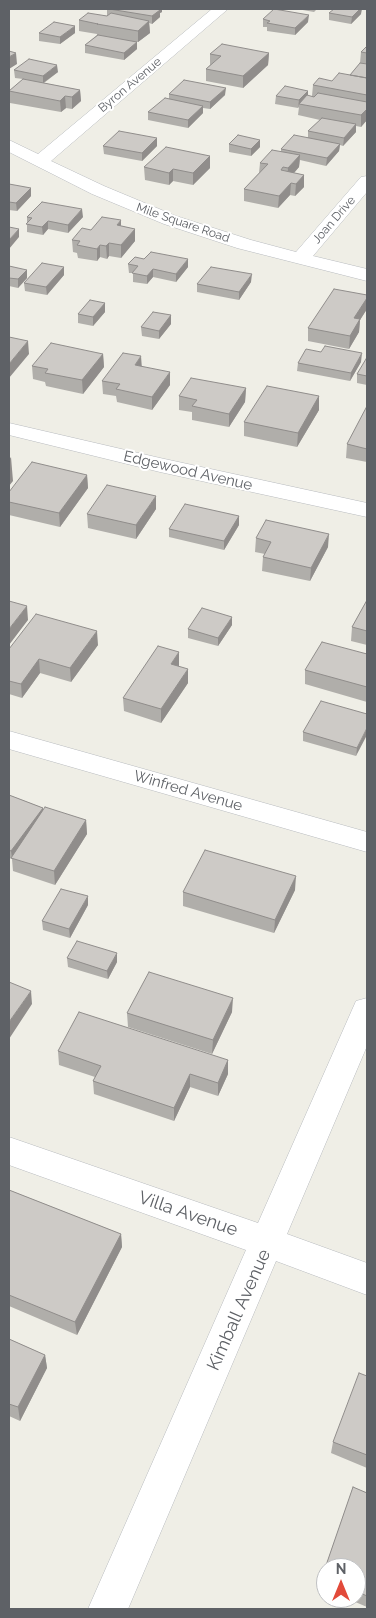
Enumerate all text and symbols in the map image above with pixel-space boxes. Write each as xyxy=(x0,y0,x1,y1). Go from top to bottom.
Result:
street label: Byron Avenue xyxy=(96,54,164,116)
street label: Joan Drive xyxy=(310,193,358,247)
street label: Mile Square Road xyxy=(134,200,232,246)
street label: Edgewood Avenue xyxy=(122,447,254,495)
street label: Winfred Avenue xyxy=(132,767,244,815)
street label: Villa Avenue xyxy=(136,1187,240,1241)
street label: Kimball Avenue xyxy=(203,1246,275,1374)
north arrow xyxy=(316,1558,366,1608)
text: N xyxy=(336,1561,346,1577)

